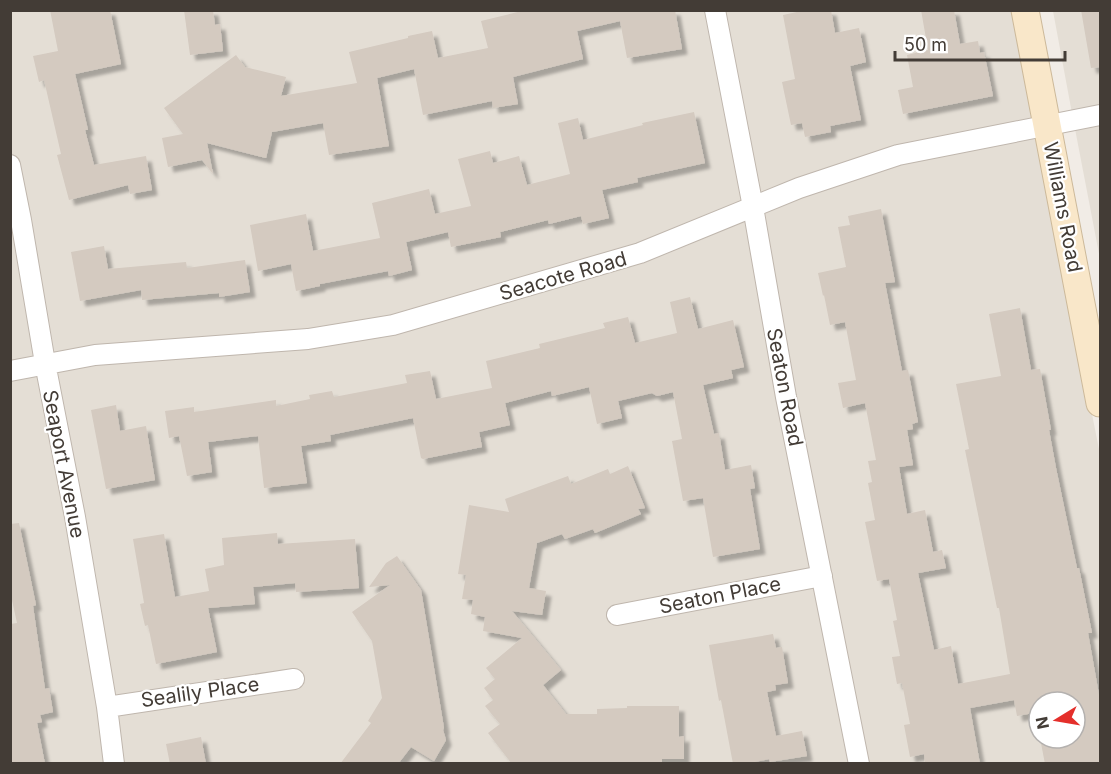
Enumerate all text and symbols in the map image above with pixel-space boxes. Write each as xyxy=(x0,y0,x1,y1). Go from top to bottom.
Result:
scale bar xyxy=(895,24,1064,62)
text: 50 m xyxy=(904,34,947,55)
street label: Williams Road xyxy=(1039,140,1087,274)
street label: Seacote Road xyxy=(497,246,629,306)
street label: Seaton Road xyxy=(762,326,808,448)
street label: Seaport Avenue xyxy=(38,388,90,540)
street label: Seaton Place xyxy=(657,571,783,619)
street label: Sealily Place xyxy=(139,672,261,712)
north arrow xyxy=(1027,690,1087,750)
text: N xyxy=(1031,715,1053,731)

